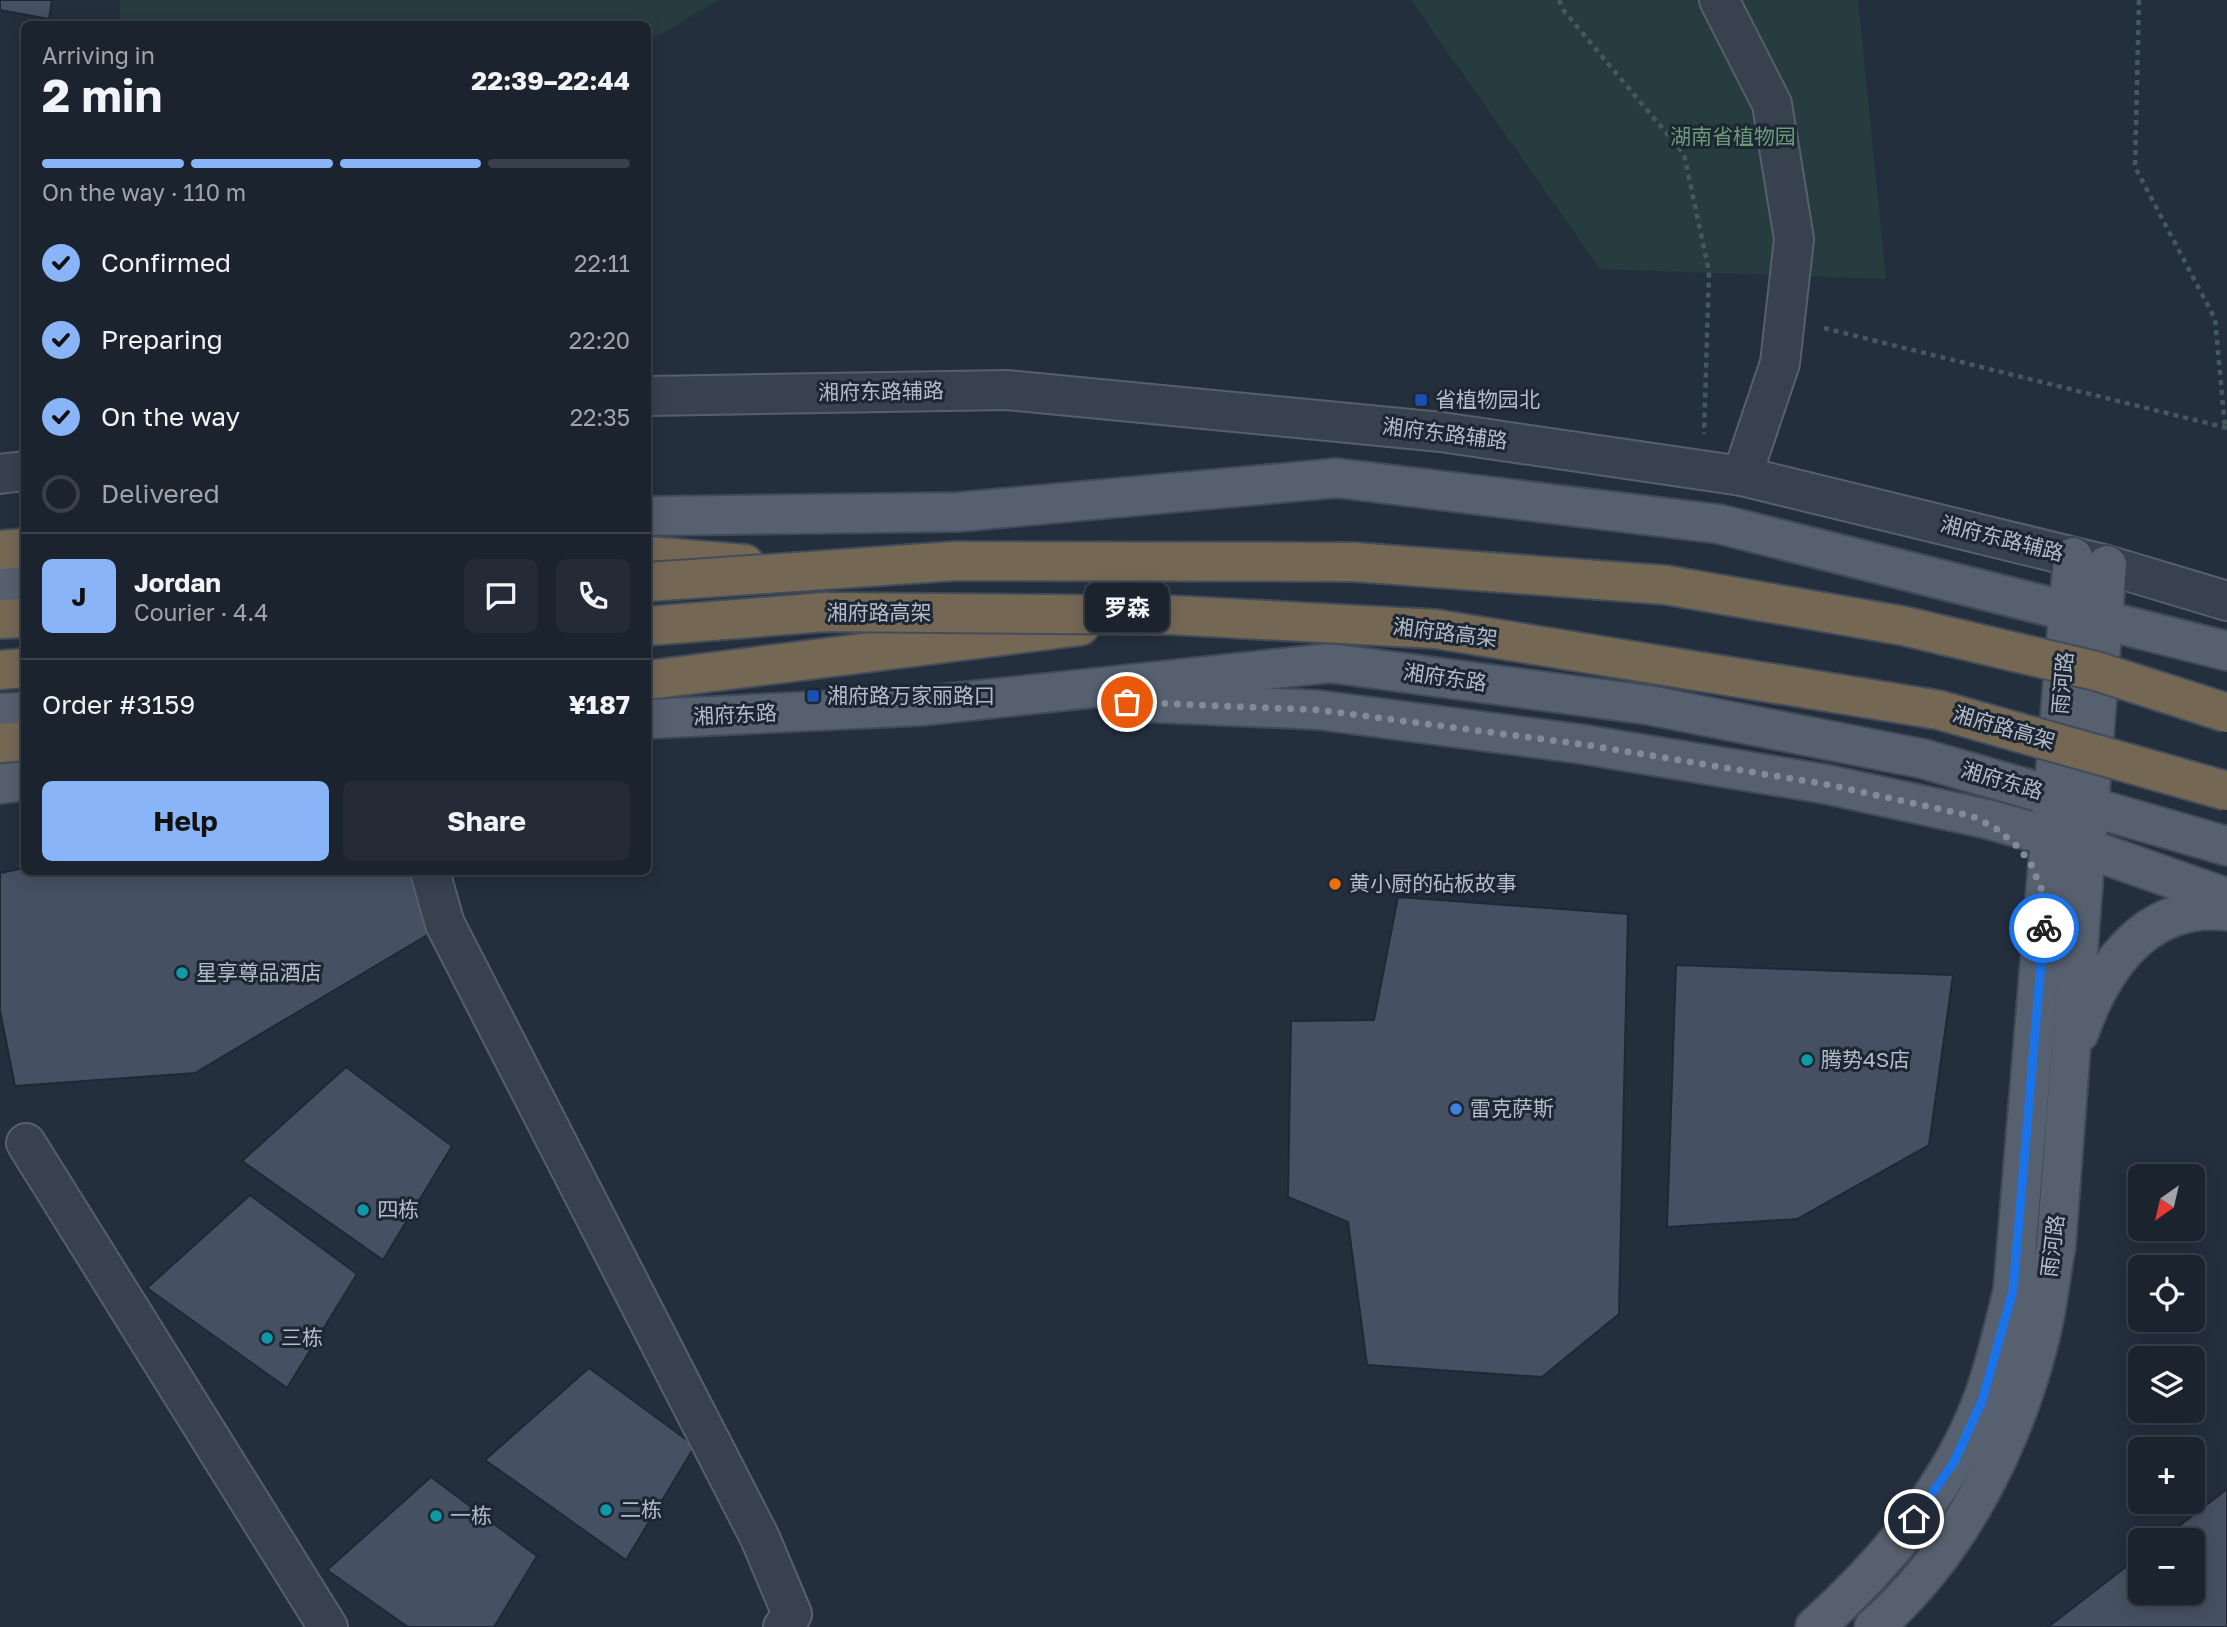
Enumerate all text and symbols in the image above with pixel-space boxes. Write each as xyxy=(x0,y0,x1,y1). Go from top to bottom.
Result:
text: Arriving in xyxy=(42,41,155,69)
text: 22:39–22:44 xyxy=(471,65,630,96)
text: 2 min xyxy=(42,67,162,122)
park label: 湖南省植物园 xyxy=(1670,123,1796,149)
text: On the way · 110 m xyxy=(42,178,246,206)
icon: check xyxy=(42,244,80,282)
text: Confirmed xyxy=(101,247,231,278)
text: 22:11 xyxy=(574,249,630,277)
icon: check xyxy=(42,321,80,359)
text: Preparing xyxy=(101,324,223,355)
text: 22:20 xyxy=(569,326,630,354)
street label: 湘府东路辅路 xyxy=(818,377,944,405)
place label: 省植物园北 xyxy=(1435,386,1540,412)
marker: 省植物园北 xyxy=(1413,392,1429,408)
icon: check xyxy=(42,398,80,436)
text: On the way xyxy=(101,401,240,432)
text: 22:35 xyxy=(570,403,630,431)
street label: 湘府东路辅路 xyxy=(1381,412,1509,454)
text: Delivered xyxy=(101,478,220,509)
street label: 湘府东路辅路 xyxy=(1938,510,2067,566)
button: chat xyxy=(464,559,538,633)
button: phone xyxy=(556,559,630,633)
text: Jordan xyxy=(134,567,221,598)
text: J xyxy=(72,581,86,612)
callout: 罗森 xyxy=(1085,583,1169,632)
text: 罗森 xyxy=(1104,593,1150,621)
text: Courier · 4.4 xyxy=(134,598,268,626)
street label: 湘府路高架 xyxy=(827,599,932,625)
street label: 湘府路高架 xyxy=(1391,613,1499,651)
street label: 雨河路 xyxy=(2046,650,2078,715)
street label: 湘府东路 xyxy=(1402,658,1489,696)
pin xyxy=(1097,672,1157,732)
place label: 湘府路万家丽路口 xyxy=(827,682,995,708)
icon: bag xyxy=(1108,683,1146,721)
marker: 湘府路万家丽路口 xyxy=(805,688,821,704)
text: Order #3159 xyxy=(42,689,195,720)
text: ¥187 xyxy=(569,689,630,720)
street label: 湘府东路 xyxy=(692,699,778,729)
street label: 湘府路高架 xyxy=(1950,700,2058,754)
street label: 湘府东路 xyxy=(1958,756,2046,804)
button: Help xyxy=(42,781,329,861)
button: Share xyxy=(343,781,630,861)
place label: 黄小厨的砧板故事 xyxy=(1349,870,1517,896)
marker: 黄小厨的砧板故事 xyxy=(1327,876,1343,892)
courier xyxy=(2009,893,2079,963)
icon: bike xyxy=(2025,909,2063,947)
place label: 星享尊品酒店 xyxy=(196,959,322,985)
marker: 星享尊品酒店 xyxy=(174,965,190,981)
place label: 腾势4S店 xyxy=(1821,1046,1910,1072)
marker: 腾势4S店 xyxy=(1799,1052,1815,1068)
place label: 雷克萨斯 xyxy=(1470,1095,1554,1121)
marker: 雷克萨斯 xyxy=(1448,1101,1464,1117)
north arrow xyxy=(2128,1164,2205,1241)
map controls xyxy=(2128,1164,2205,1605)
place label: 四栋 xyxy=(377,1196,419,1222)
marker: 四栋 xyxy=(355,1202,371,1218)
street label: 雨河路 xyxy=(2035,1213,2069,1279)
button: locate xyxy=(2128,1255,2205,1332)
place label: 三栋 xyxy=(281,1324,323,1350)
marker: 三栋 xyxy=(259,1330,275,1346)
button: layers xyxy=(2128,1346,2205,1423)
button: + xyxy=(2128,1437,2205,1514)
pin xyxy=(1884,1489,1944,1549)
place label: 二栋 xyxy=(620,1496,662,1522)
icon: home xyxy=(1895,1500,1933,1538)
place label: 一栋 xyxy=(450,1502,492,1528)
marker: 二栋 xyxy=(598,1502,614,1518)
marker: 一栋 xyxy=(428,1508,444,1524)
button: − xyxy=(2128,1528,2205,1605)

